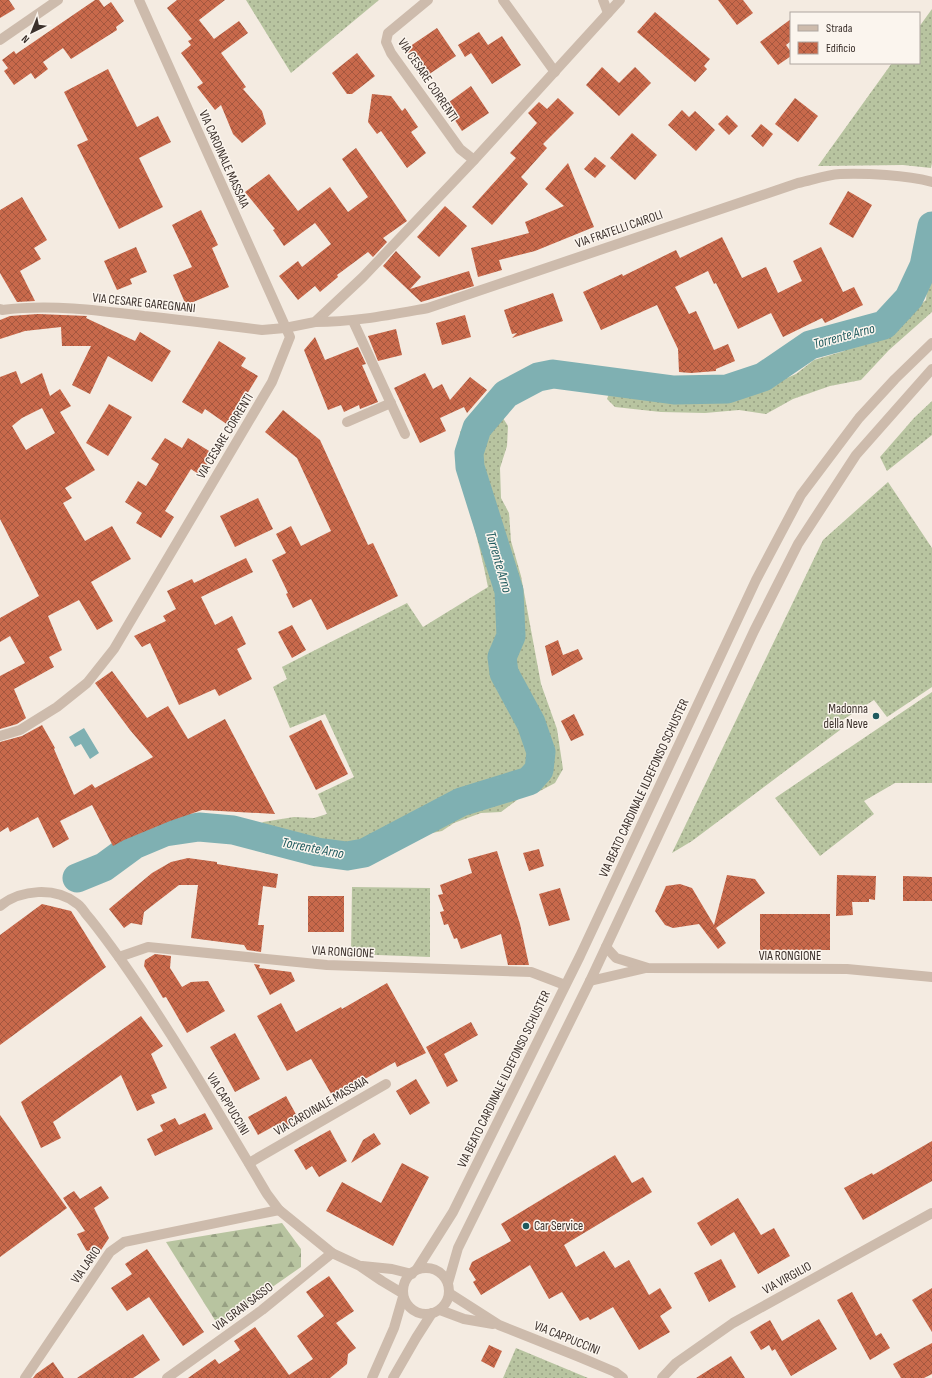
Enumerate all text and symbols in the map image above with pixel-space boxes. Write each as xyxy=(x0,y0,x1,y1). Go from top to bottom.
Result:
north arrow xyxy=(12,12,52,52)
legend xyxy=(790,12,920,64)
text: Strada xyxy=(826,21,853,36)
text: N xyxy=(19,32,32,46)
street label: VIA CESARE CORRENTI xyxy=(394,35,462,125)
text: Edificio xyxy=(826,41,855,56)
street label: VIA CARDINALE MASSAIA xyxy=(195,108,253,211)
street label: VIA FRATELLI CAIROLI xyxy=(573,207,665,251)
street label: VIA CESARE GAREGNANI xyxy=(92,290,196,316)
water label: Torrente Arno xyxy=(811,320,877,352)
street label: VIA CESARE CORRENTI xyxy=(193,390,257,482)
water label: Torrente Arno xyxy=(482,529,516,595)
street label: VIA BEATO CARDINALE ILDEFONSO SCHUSTER xyxy=(595,696,693,880)
place label: Madonna della Neve xyxy=(824,701,868,732)
marker: Madonna della Neve xyxy=(871,711,881,721)
water label: Torrente Arno xyxy=(281,834,346,862)
street label: VIA RONGIONE xyxy=(311,942,375,962)
street label: VIA RONGIONE xyxy=(759,948,821,964)
street label: VIA BEATO CARDINALE ILDEFONSO SCHUSTER xyxy=(454,988,554,1170)
street label: VIA CAPPUCCINI xyxy=(203,1070,253,1138)
street label: VIA CARDINALE MASSAIA xyxy=(271,1073,371,1139)
place label: Car Service xyxy=(534,1218,583,1234)
marker: Car Service xyxy=(521,1221,531,1231)
street label: VIA LARIO xyxy=(68,1243,104,1287)
street label: VIA VIRGILIO xyxy=(760,1258,814,1298)
street label: VIA GRAN SASSO xyxy=(210,1279,276,1335)
street label: VIA CAPPUCCINI xyxy=(532,1318,602,1358)

